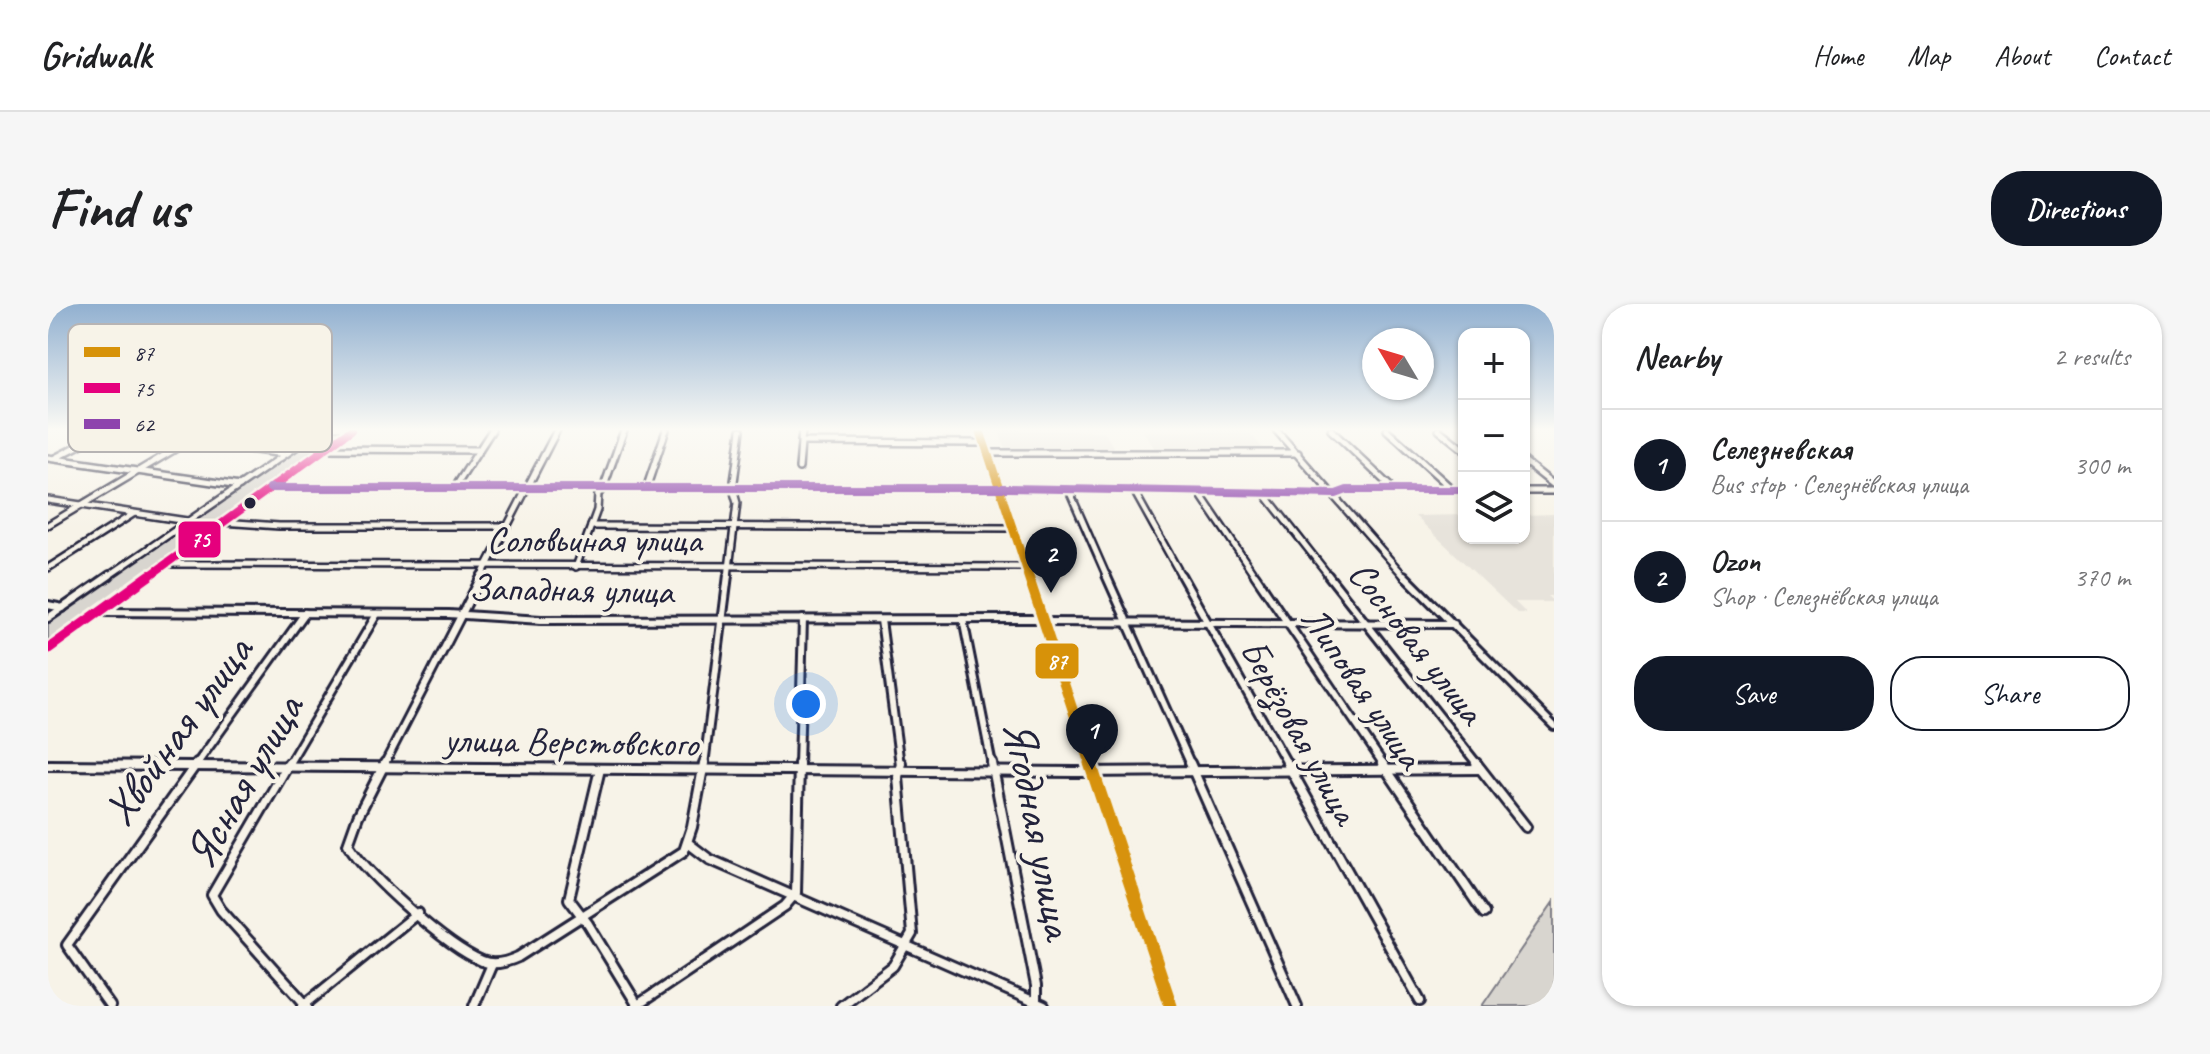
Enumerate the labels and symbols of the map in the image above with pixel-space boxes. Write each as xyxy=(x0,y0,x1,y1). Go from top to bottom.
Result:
legend xyxy=(68,324,332,452)
north arrow xyxy=(1362,328,1434,400)
text: 87 xyxy=(134,339,155,367)
text: 75 xyxy=(134,375,155,403)
text: 62 xyxy=(134,411,156,439)
unlabelled marker xyxy=(242,495,258,511)
street label: Соловьиная улица xyxy=(487,516,704,563)
line badge: 75 xyxy=(177,520,222,559)
text: 75 xyxy=(190,526,212,554)
pin: 2 xyxy=(1025,527,1077,593)
street label: Сосновая улица xyxy=(1338,551,1496,735)
street label: Западная улица xyxy=(468,564,676,615)
street label: Липовая улица xyxy=(1291,597,1435,779)
street label: Хвойная улица xyxy=(90,623,267,836)
street label: Берёзовая улица xyxy=(1230,631,1371,835)
line badge: 87 xyxy=(1034,642,1080,680)
text: 87 xyxy=(1047,648,1069,676)
street label: Ясная улица xyxy=(171,682,318,879)
your location xyxy=(786,684,826,724)
pin: 1 xyxy=(1066,704,1118,770)
street label: Ягодная улица xyxy=(989,715,1089,947)
street label: улица Верстовского xyxy=(441,716,701,767)

